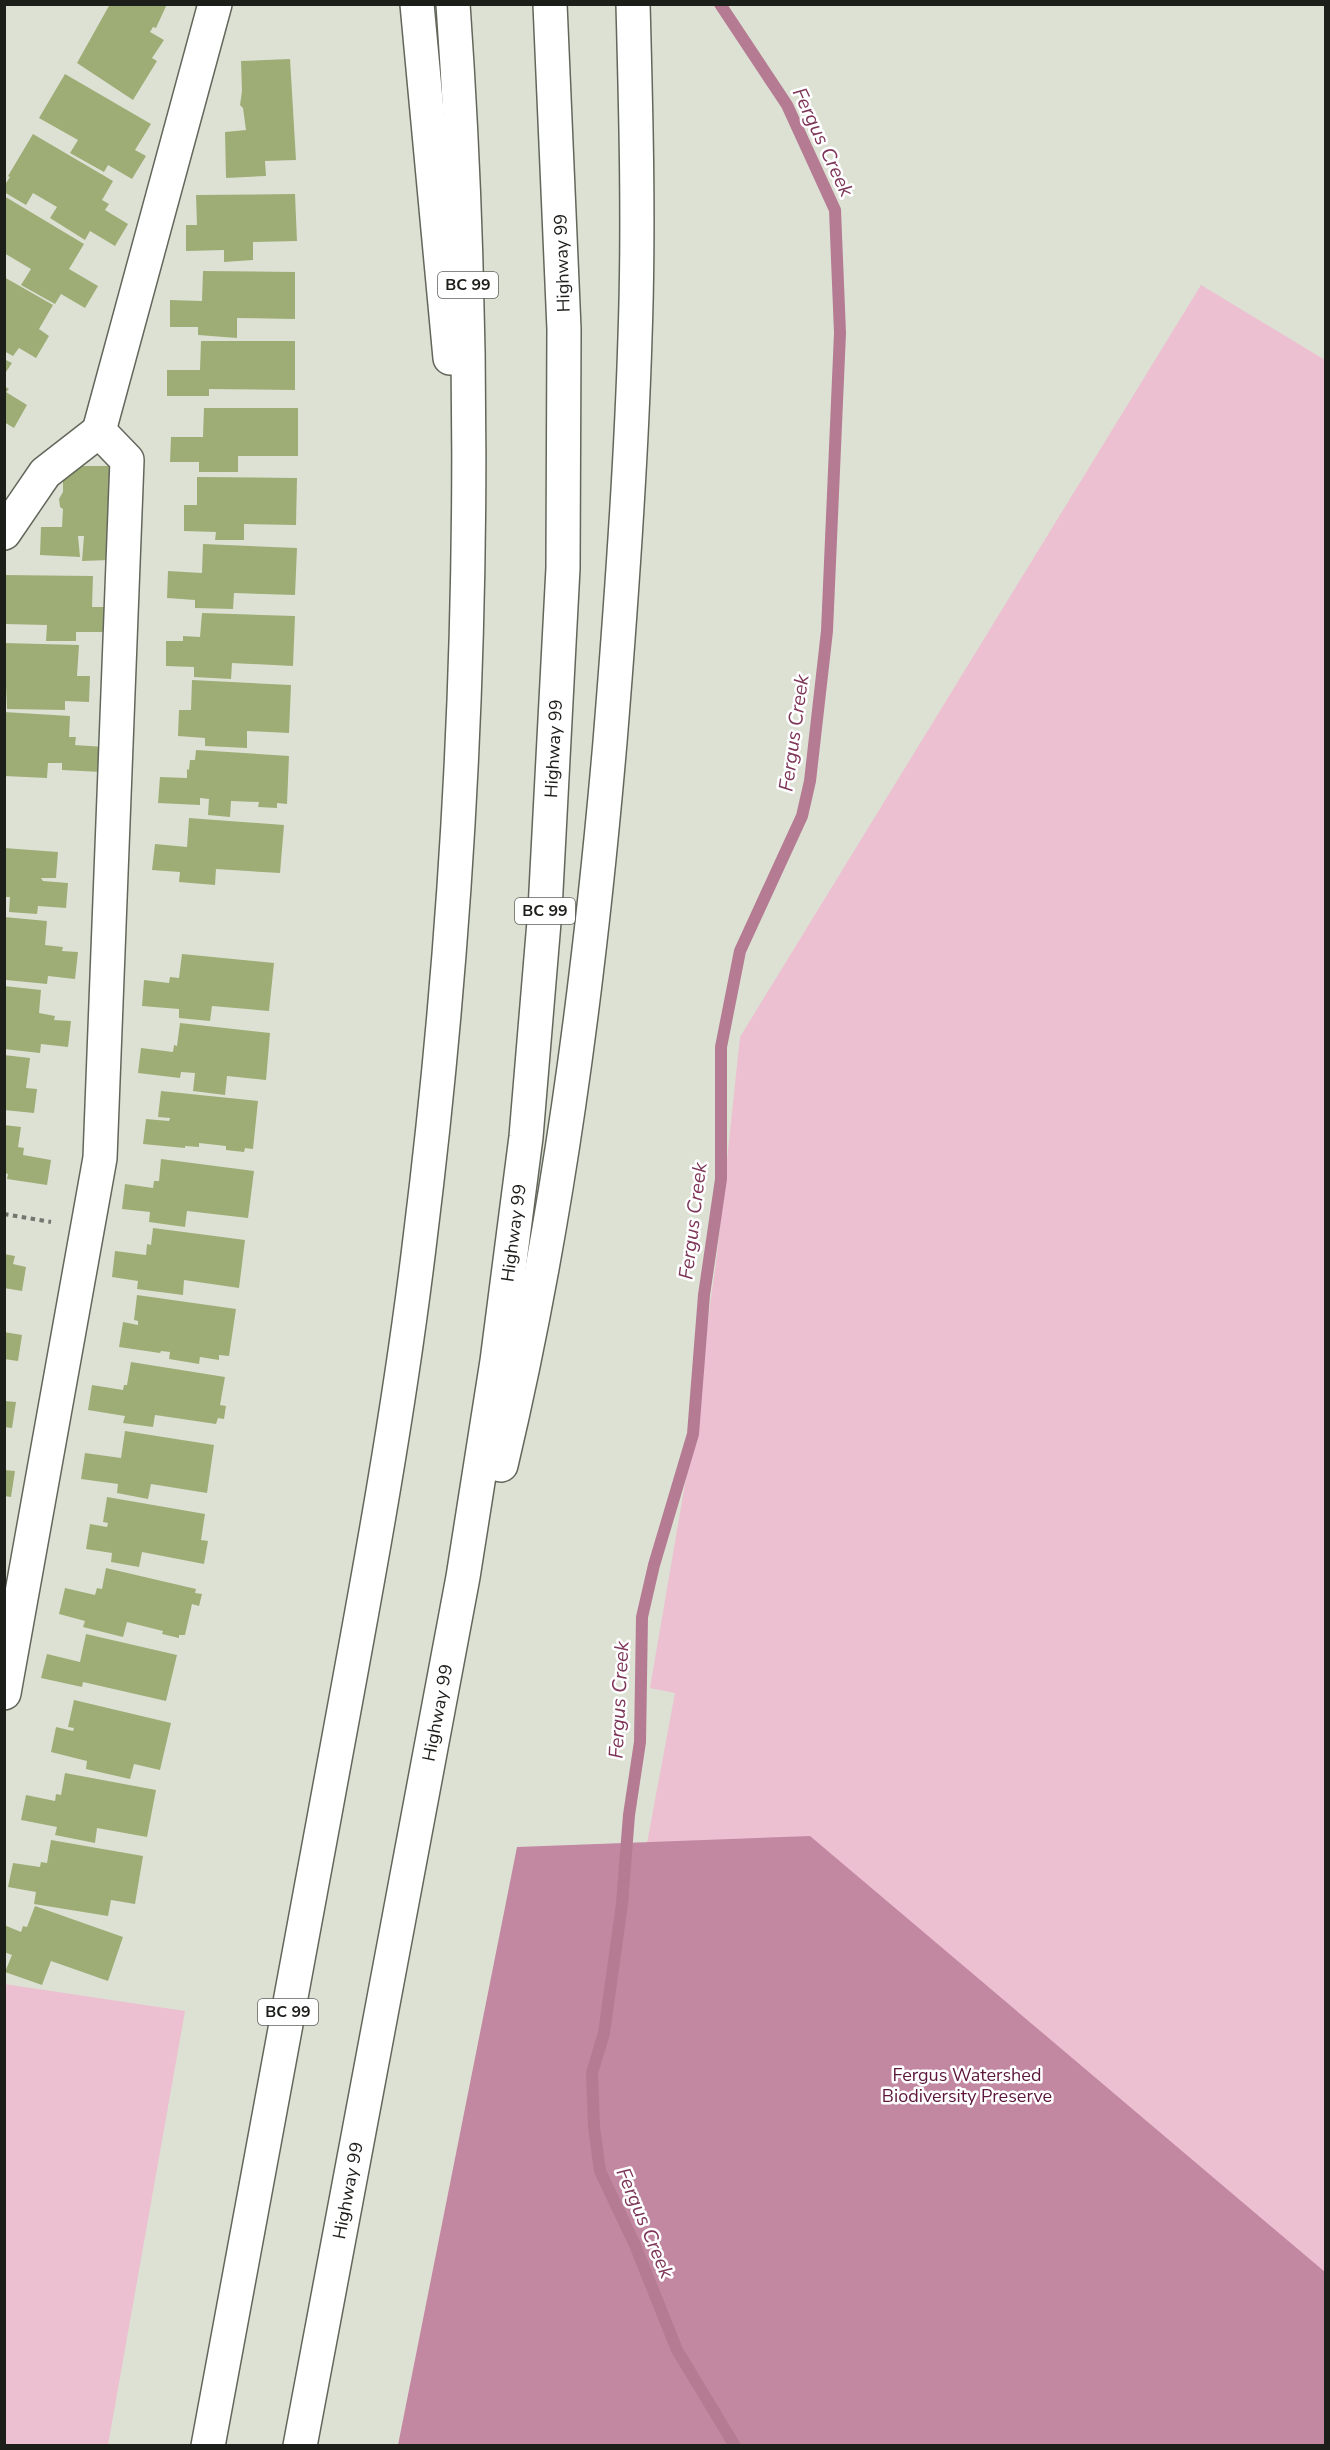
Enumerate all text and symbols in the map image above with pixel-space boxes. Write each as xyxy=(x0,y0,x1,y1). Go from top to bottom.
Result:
water label: Fergus Creek xyxy=(786,83,861,202)
street label: Highway 99 xyxy=(548,213,576,313)
road number: BC 99 xyxy=(438,272,498,298)
water label: Fergus Creek xyxy=(772,672,816,793)
street label: Highway 99 xyxy=(539,699,568,799)
road number: BC 99 xyxy=(515,898,575,924)
water label: Fergus Creek xyxy=(672,1160,714,1281)
street label: Highway 99 xyxy=(495,1182,532,1283)
water label: Fergus Creek xyxy=(602,1640,636,1759)
street label: Highway 99 xyxy=(417,1662,458,1763)
road number: BC 99 xyxy=(258,1999,318,2025)
park label: Fergus Watershed Biodiversity Preserve xyxy=(882,2063,1052,2108)
street label: Highway 99 xyxy=(327,2140,369,2241)
water label: Fergus Creek xyxy=(610,2164,681,2283)

